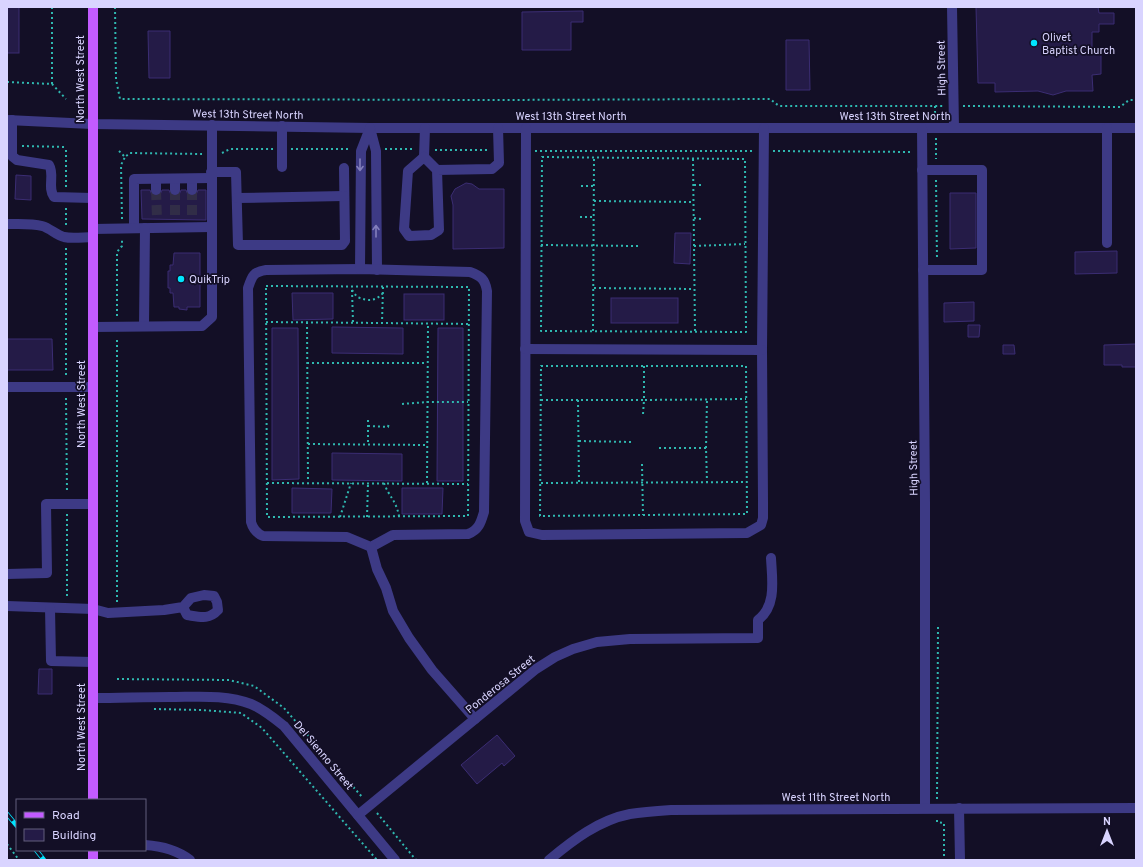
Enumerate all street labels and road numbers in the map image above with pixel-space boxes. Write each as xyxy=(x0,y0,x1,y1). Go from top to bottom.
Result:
street label: North West Street xyxy=(74,35,88,123)
street label: High Street xyxy=(935,40,949,96)
street label: West 13th Street North xyxy=(192,107,304,123)
street label: West 13th Street North xyxy=(515,110,627,124)
street label: West 13th Street North xyxy=(839,110,951,124)
street label: North West Street xyxy=(75,360,89,448)
street label: High Street xyxy=(907,440,921,496)
street label: Ponderosa Street xyxy=(463,652,538,717)
street label: North West Street xyxy=(75,683,89,771)
street label: Del Sienno Street xyxy=(290,718,356,793)
street label: West 11th Street North xyxy=(782,791,890,805)

